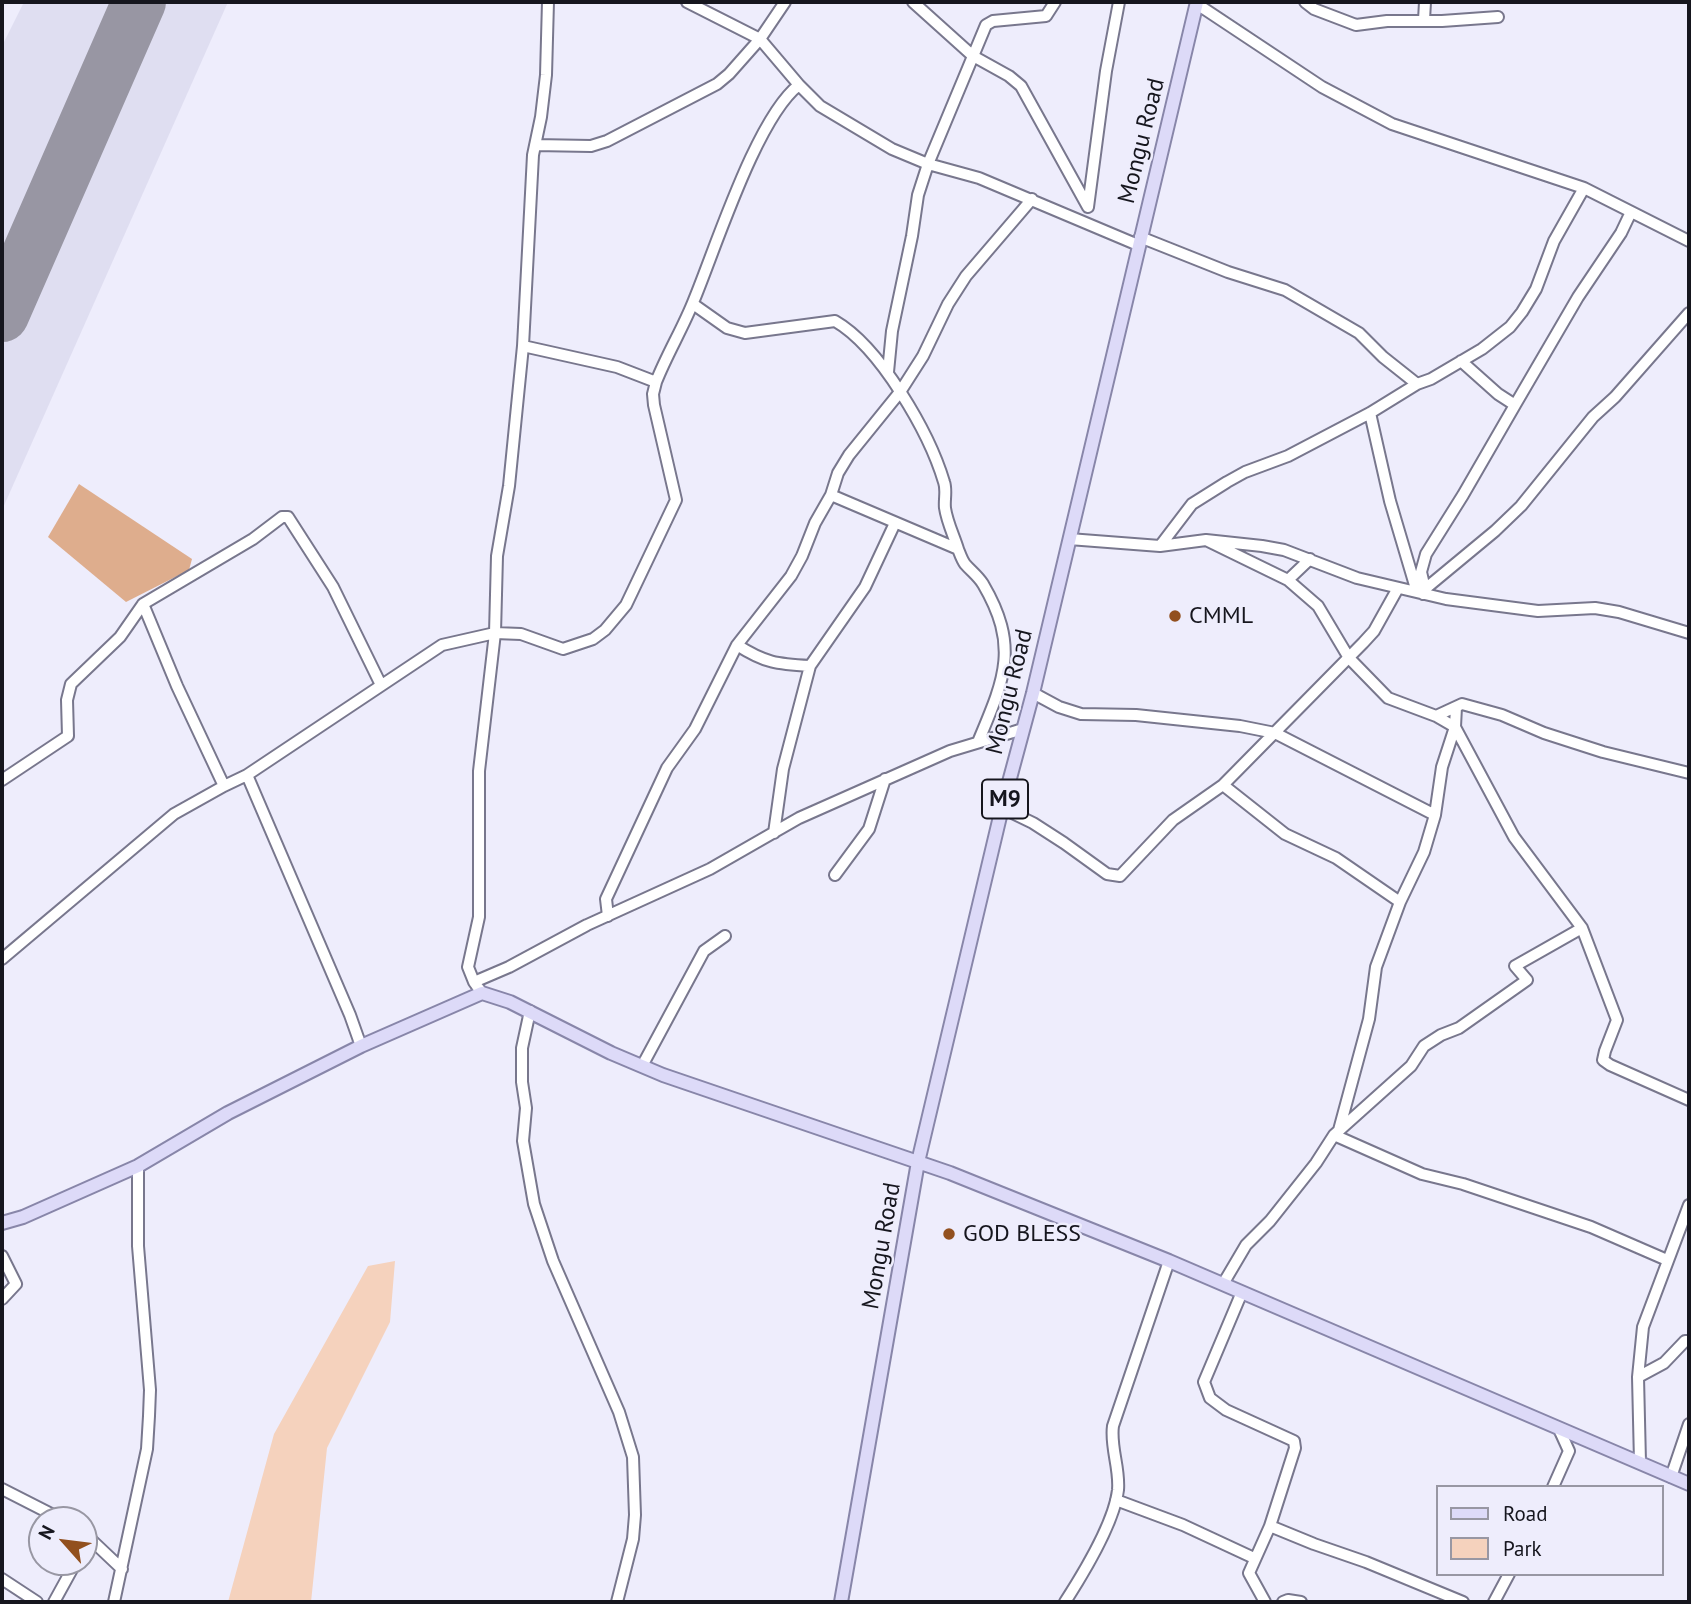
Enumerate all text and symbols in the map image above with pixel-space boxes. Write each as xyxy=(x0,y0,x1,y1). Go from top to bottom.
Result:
street label: Mongu Road xyxy=(1113,75,1171,207)
place label: CMML xyxy=(1189,602,1253,630)
marker: CMML xyxy=(1167,608,1183,624)
street label: Mongu Road xyxy=(981,626,1039,758)
road number: M9 xyxy=(982,779,1028,818)
street label: Mongu Road xyxy=(857,1180,907,1312)
place label: GOD BLESS xyxy=(963,1220,1081,1248)
marker: GOD BLESS xyxy=(941,1226,957,1242)
legend xyxy=(1436,1485,1663,1576)
text: Road xyxy=(1503,1500,1547,1527)
north arrow xyxy=(28,1506,98,1576)
text: N xyxy=(33,1521,60,1543)
text: Park xyxy=(1503,1535,1542,1562)

